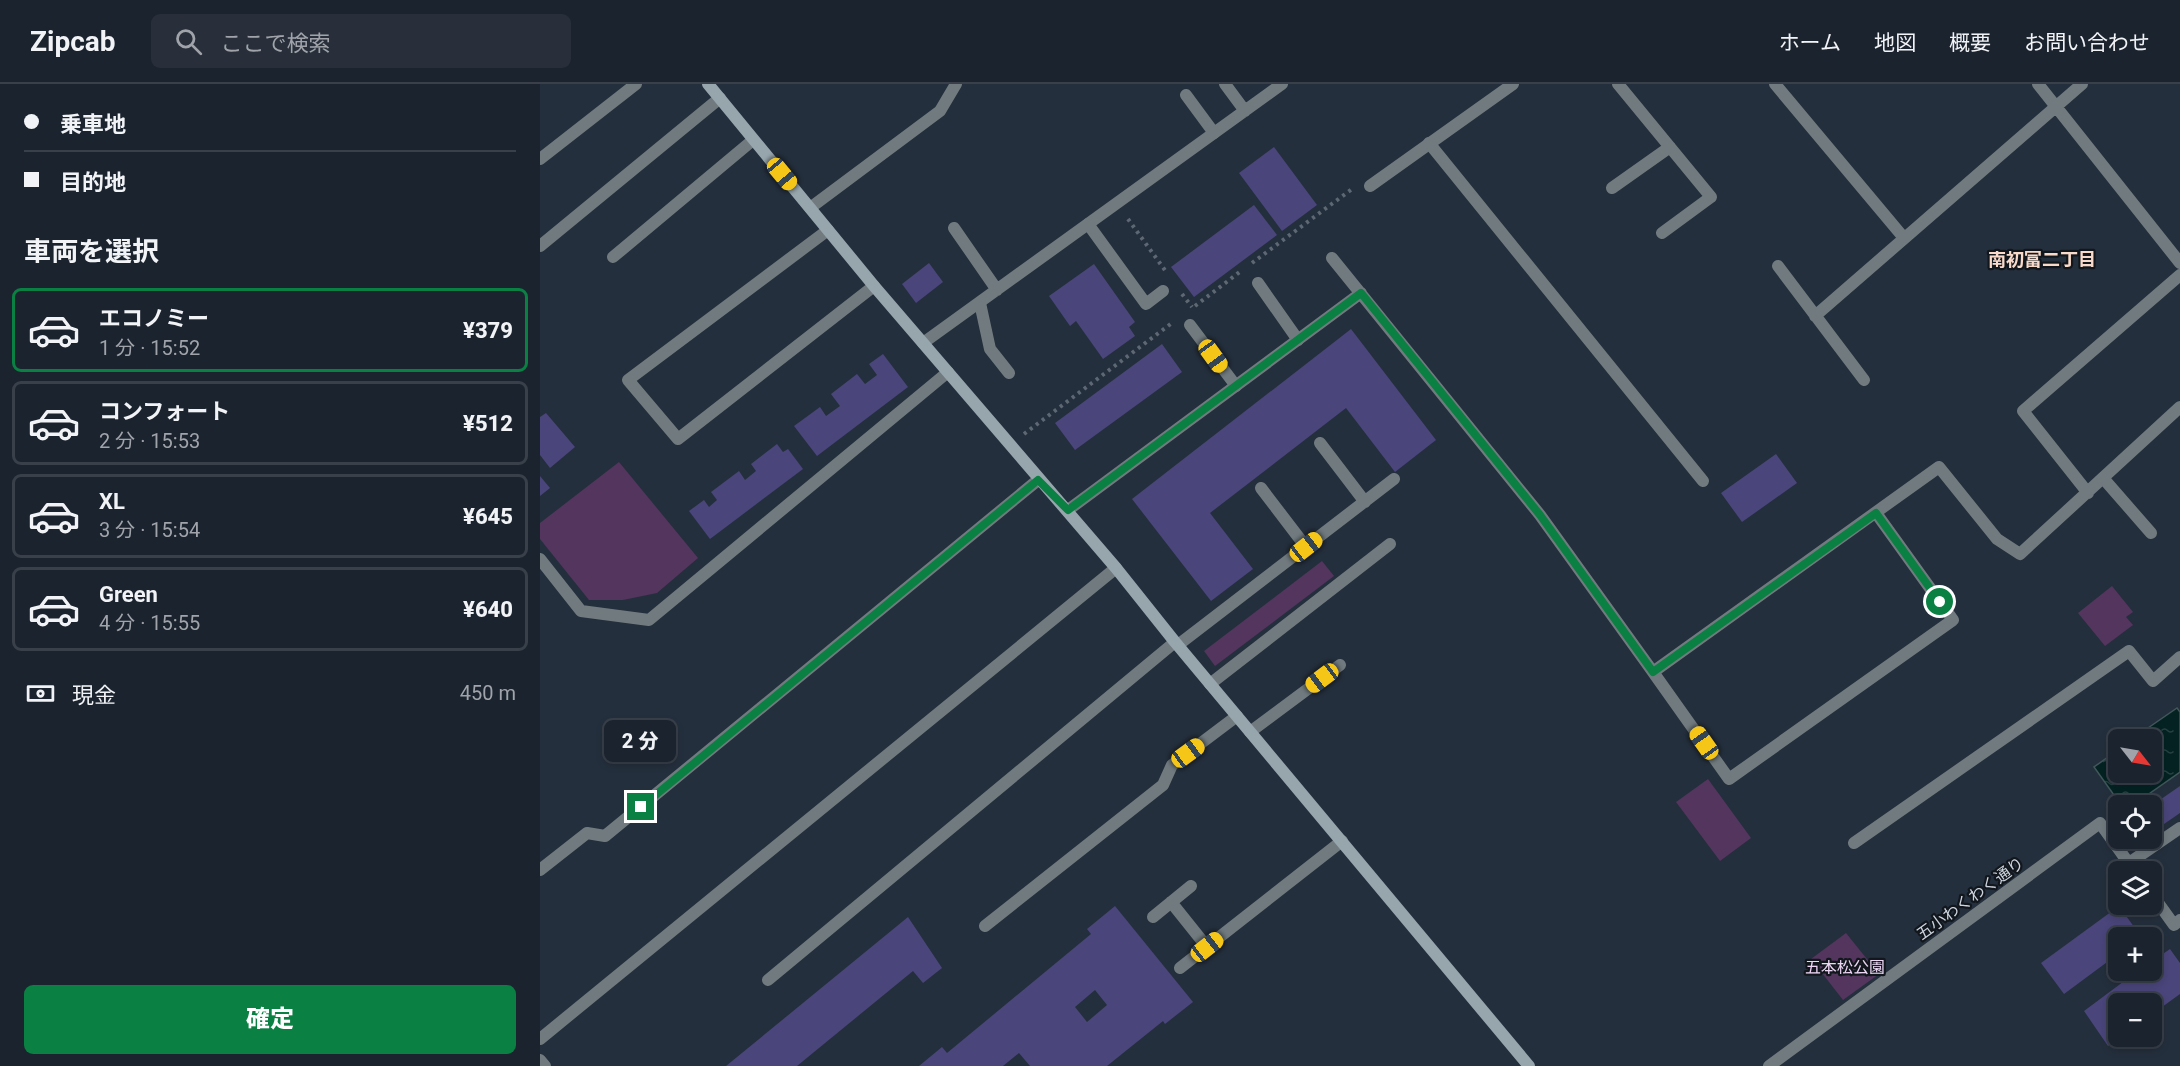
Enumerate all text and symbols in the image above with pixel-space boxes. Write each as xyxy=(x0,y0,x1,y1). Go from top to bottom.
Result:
search box xyxy=(151,14,571,68)
text: Zipcab xyxy=(30,25,115,58)
icon: search xyxy=(172,25,205,58)
text: ここで検索 xyxy=(220,31,331,56)
text: ホーム xyxy=(1779,31,1841,55)
text: 地図 xyxy=(1874,31,1916,55)
text: 概要 xyxy=(1949,31,1991,55)
text: お問い合わせ xyxy=(2024,31,2150,55)
text: 乗車地 xyxy=(60,112,126,137)
car xyxy=(764,154,800,194)
text: 目的地 xyxy=(60,170,126,195)
text: 車両を選択 xyxy=(24,236,159,268)
district label: 南初富二丁目 xyxy=(1988,249,2096,270)
icon: car xyxy=(27,303,81,357)
text: エコノミー xyxy=(99,306,209,331)
text: ¥379 xyxy=(463,318,513,343)
text: 1 分 · 15:52 xyxy=(99,336,200,360)
car xyxy=(1195,336,1231,376)
icon: car xyxy=(27,396,81,450)
text: コンフォート xyxy=(99,399,230,424)
text: ¥512 xyxy=(463,411,513,436)
text: 2 分 · 15:53 xyxy=(99,429,200,453)
icon: car xyxy=(27,489,81,543)
text: XL xyxy=(99,489,125,514)
text: ¥645 xyxy=(463,504,513,529)
text: 3 分 · 15:54 xyxy=(99,518,200,542)
car xyxy=(1286,529,1326,565)
icon: car xyxy=(27,582,81,636)
text: Green xyxy=(99,582,158,607)
route start xyxy=(1926,588,1953,615)
text: ¥640 xyxy=(463,597,513,622)
text: 4 分 · 15:55 xyxy=(99,611,200,635)
car xyxy=(1302,660,1342,696)
icon: cash xyxy=(24,677,57,710)
text: 450 m xyxy=(460,681,516,705)
text: 現金 xyxy=(72,683,116,708)
callout: 2 分 xyxy=(605,720,677,762)
car xyxy=(1686,723,1722,763)
text: 2 分 xyxy=(622,729,658,753)
north arrow xyxy=(2108,729,2162,783)
map controls xyxy=(2108,729,2162,1047)
car xyxy=(1168,735,1208,771)
route end xyxy=(627,793,654,820)
button: locate xyxy=(2108,795,2162,849)
street label: 五小わくわく通り xyxy=(1913,853,2028,944)
button: layers xyxy=(2108,861,2162,915)
button: + xyxy=(2108,927,2162,981)
car xyxy=(1187,929,1227,965)
park label: 五本松公園 xyxy=(1805,958,1885,977)
button: 確定 xyxy=(24,985,516,1054)
button: − xyxy=(2108,993,2162,1047)

